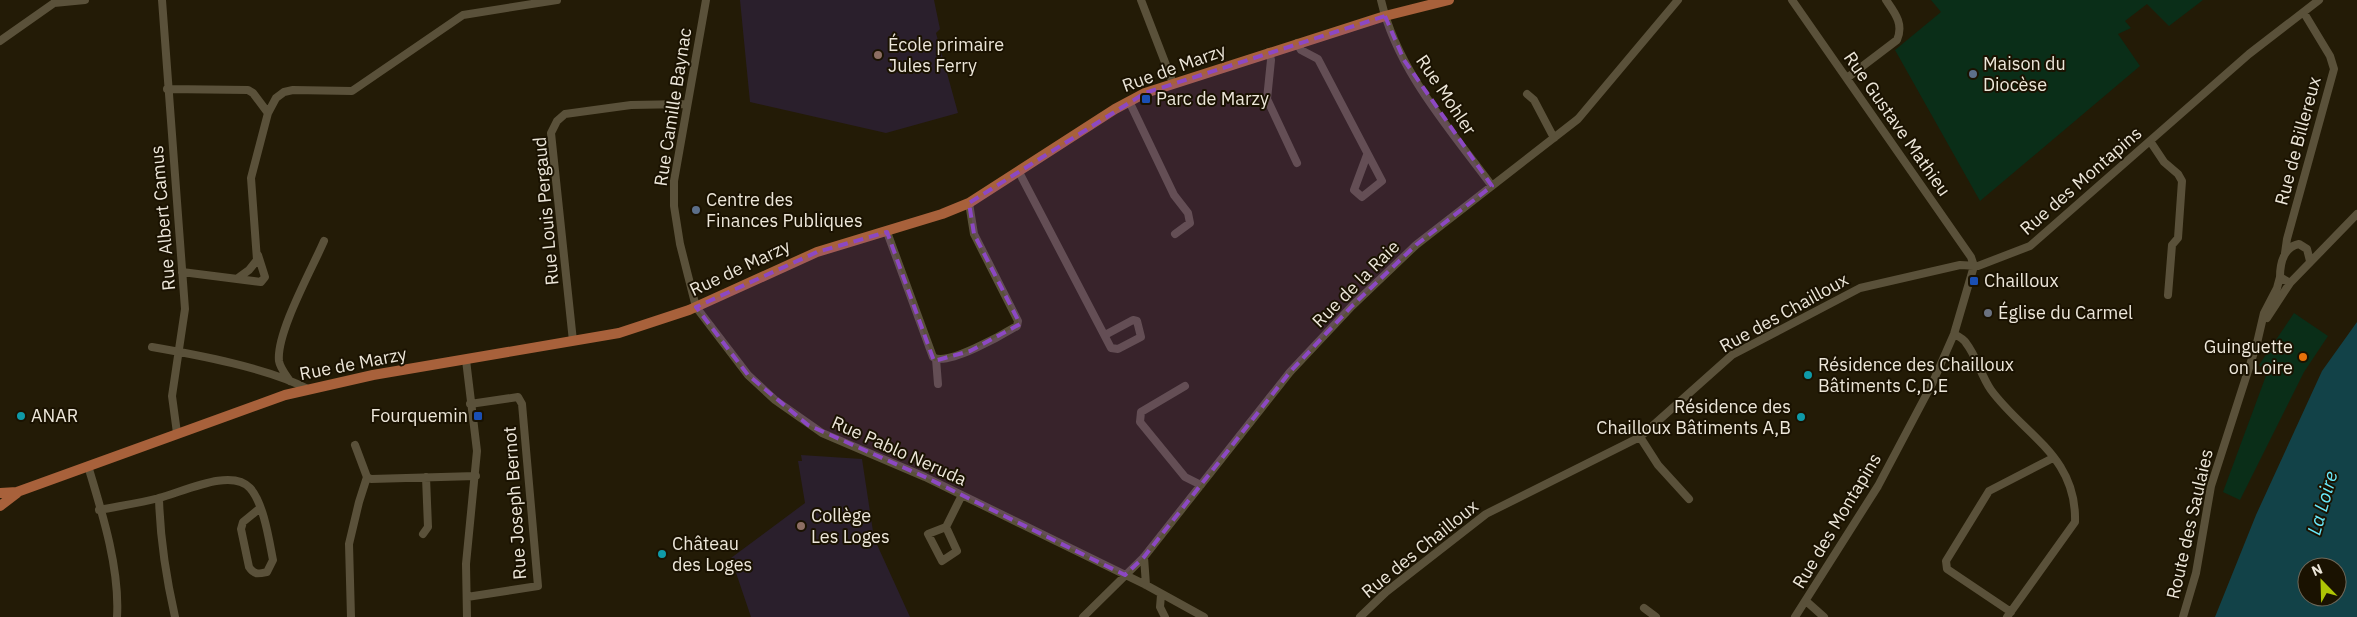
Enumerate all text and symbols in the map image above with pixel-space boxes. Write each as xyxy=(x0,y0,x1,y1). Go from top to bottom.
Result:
street label: Rue Camille Baynac xyxy=(649,26,696,188)
place label: École primaire Jules Ferry xyxy=(888,33,1004,77)
street label: Rue de Marzy xyxy=(1119,38,1229,97)
street label: Rue Gustave Mathieu xyxy=(1839,47,1956,200)
marker: École primaire Jules Ferry xyxy=(872,49,884,61)
street label: Rue Mohler xyxy=(1411,50,1482,140)
place label: Maison du Diocèse xyxy=(1983,52,2066,96)
marker: Maison du Diocèse xyxy=(1967,68,1979,80)
street label: Rue de Billereux xyxy=(2269,74,2326,208)
place label: Parc de Marzy xyxy=(1156,87,1269,110)
marker: Parc de Marzy xyxy=(1140,93,1152,105)
street label: Rue des Montapins xyxy=(2015,121,2146,240)
street label: Rue Louis Pergaud xyxy=(528,136,563,286)
street label: Rue Albert Camus xyxy=(145,145,180,291)
place label: Centre des Finances Publiques xyxy=(706,188,863,232)
marker: Centre des Finances Publiques xyxy=(690,204,702,216)
street label: Rue de Marzy xyxy=(686,234,794,301)
street label: Rue de la Raie xyxy=(1307,235,1404,332)
street label: Rue des Chailloux xyxy=(1715,268,1852,357)
place label: Chailloux xyxy=(1984,269,2059,292)
marker: Chailloux xyxy=(1968,275,1980,287)
place label: Église du Carmel xyxy=(1998,301,2133,324)
marker: Église du Carmel xyxy=(1982,307,1994,319)
place label: Guinguette on Loire xyxy=(2204,335,2293,379)
street label: Rue de Marzy xyxy=(297,342,408,385)
marker: Guinguette on Loire xyxy=(2297,351,2309,363)
place label: Résidence des Chailloux Bâtiments C,D,E xyxy=(1818,353,2014,397)
marker: Résidence des Chailloux Bâtiments C,D,E xyxy=(1802,369,1814,381)
place label: Résidence des Chailloux Bâtiments A,B xyxy=(1596,395,1791,439)
place label: ANAR xyxy=(31,404,78,427)
place label: Fourquemin xyxy=(371,404,468,427)
marker: ANAR xyxy=(15,410,27,422)
marker: Fourquemin xyxy=(472,410,484,422)
street label: Rue Pablo Neruda xyxy=(828,410,971,491)
marker: Résidence des Chailloux Bâtiments A,B xyxy=(1795,411,1807,423)
street label: Rue Joseph Bernot xyxy=(498,426,531,580)
street label: Route des Saulaies xyxy=(2161,447,2218,601)
street label: Rue des Montapins xyxy=(1787,449,1886,593)
water label: La Loire xyxy=(2301,468,2343,538)
street label: Rue des Chailloux xyxy=(1357,494,1483,603)
place label: Collège Les Loges xyxy=(811,504,890,548)
marker: Collège Les Loges xyxy=(795,520,807,532)
place label: Château des Loges xyxy=(672,532,752,576)
marker: Château des Loges xyxy=(656,548,668,560)
north arrow xyxy=(2297,557,2347,607)
text: N xyxy=(2309,560,2325,580)

